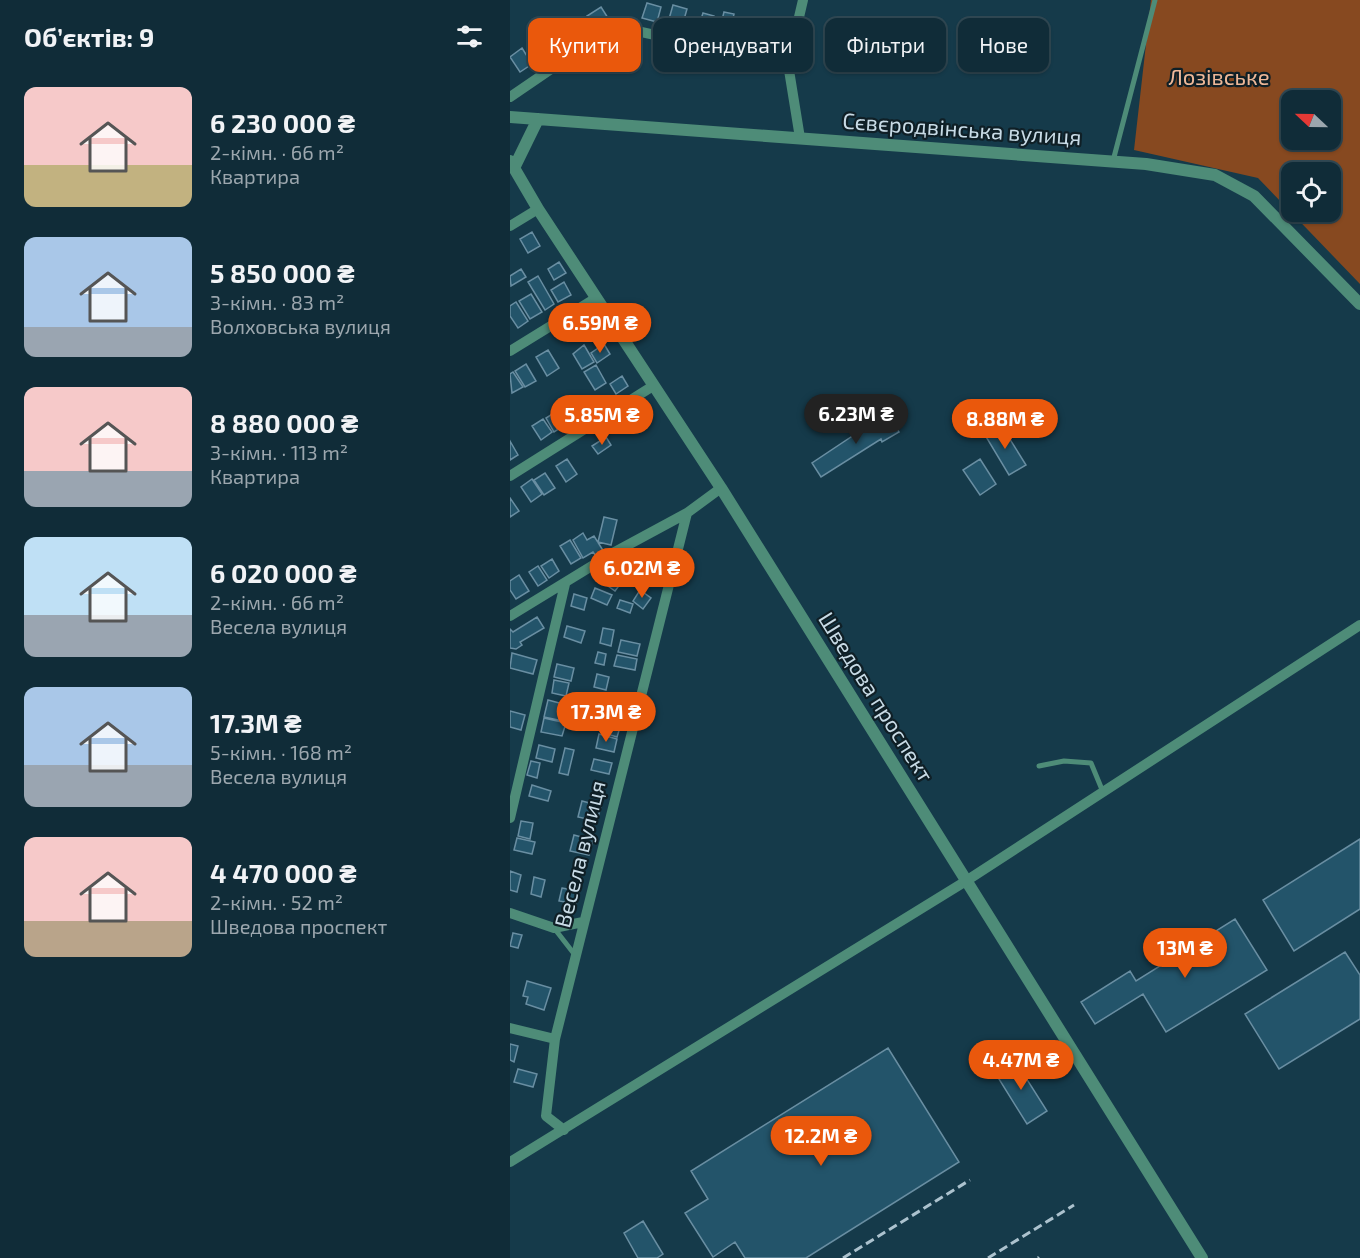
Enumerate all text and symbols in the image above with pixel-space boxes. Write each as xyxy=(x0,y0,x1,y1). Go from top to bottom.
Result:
chip: Купити xyxy=(528,18,641,72)
chip: Орендувати xyxy=(653,18,813,72)
chip: Фільтри xyxy=(825,18,946,72)
chip: Нове xyxy=(958,18,1049,72)
icon: filters xyxy=(453,20,486,53)
text: Об’єктів: 9 xyxy=(24,21,154,52)
park label: Лозівське xyxy=(1168,63,1270,89)
north arrow xyxy=(1281,90,1341,150)
map controls xyxy=(1281,90,1341,222)
text: 6 230 000 ₴ xyxy=(210,107,355,138)
street label: Сєвєродвінська вулиця xyxy=(842,107,1083,150)
icon: home xyxy=(72,111,144,183)
text: 2-кімн. · 66 m² xyxy=(210,140,344,164)
button: locate xyxy=(1281,162,1341,222)
text: Квартира xyxy=(210,164,300,188)
text: 5 850 000 ₴ xyxy=(210,257,355,288)
icon: home xyxy=(72,261,144,333)
text: 3-кімн. · 83 m² xyxy=(210,290,344,314)
pin: 6.59M ₴ xyxy=(545,303,655,354)
text: 6.59M ₴ xyxy=(562,310,638,334)
text: Волховська вулиця xyxy=(210,314,391,338)
pin: 6.23M ₴ xyxy=(801,394,911,445)
pin: 5.85M ₴ xyxy=(547,395,657,446)
pin: 8.88M ₴ xyxy=(950,399,1060,450)
text: 6.23M ₴ xyxy=(818,401,894,425)
text: 5.85M ₴ xyxy=(564,402,640,426)
text: 8.88M ₴ xyxy=(966,406,1044,430)
text: 8 880 000 ₴ xyxy=(210,407,358,438)
icon: home xyxy=(72,411,144,483)
text: 3-кімн. · 113 m² xyxy=(210,440,348,464)
text: Квартира xyxy=(210,464,300,488)
pin: 6.02M ₴ xyxy=(587,548,697,599)
text: 6.02M ₴ xyxy=(604,555,680,579)
text: 6 020 000 ₴ xyxy=(210,557,357,588)
icon: home xyxy=(72,561,144,633)
text: 2-кімн. · 66 m² xyxy=(210,590,344,614)
street label: Шведова проспект xyxy=(814,607,940,786)
text: Весела вулиця xyxy=(210,614,347,638)
pin: 17.3M ₴ xyxy=(551,692,661,743)
text: 17.3M ₴ xyxy=(571,699,641,723)
text: 17.3M ₴ xyxy=(210,707,302,738)
icon: home xyxy=(72,711,144,783)
text: 5-кімн. · 168 m² xyxy=(210,740,352,764)
text: Весела вулиця xyxy=(210,764,347,788)
street label: Весела вулиця xyxy=(548,777,611,930)
text: 4 470 000 ₴ xyxy=(210,857,357,888)
icon: home xyxy=(72,861,144,933)
text: 2-кімн. · 52 m² xyxy=(210,890,343,914)
text: Шведова проспект xyxy=(210,914,387,938)
pin: 13M ₴ xyxy=(1143,928,1227,979)
text: 13M ₴ xyxy=(1157,935,1213,959)
pin: 4.47M ₴ xyxy=(966,1040,1076,1091)
text: 4.47M ₴ xyxy=(983,1047,1059,1071)
pin: 12.2M ₴ xyxy=(766,1116,876,1167)
text: 12.2M ₴ xyxy=(785,1123,857,1147)

